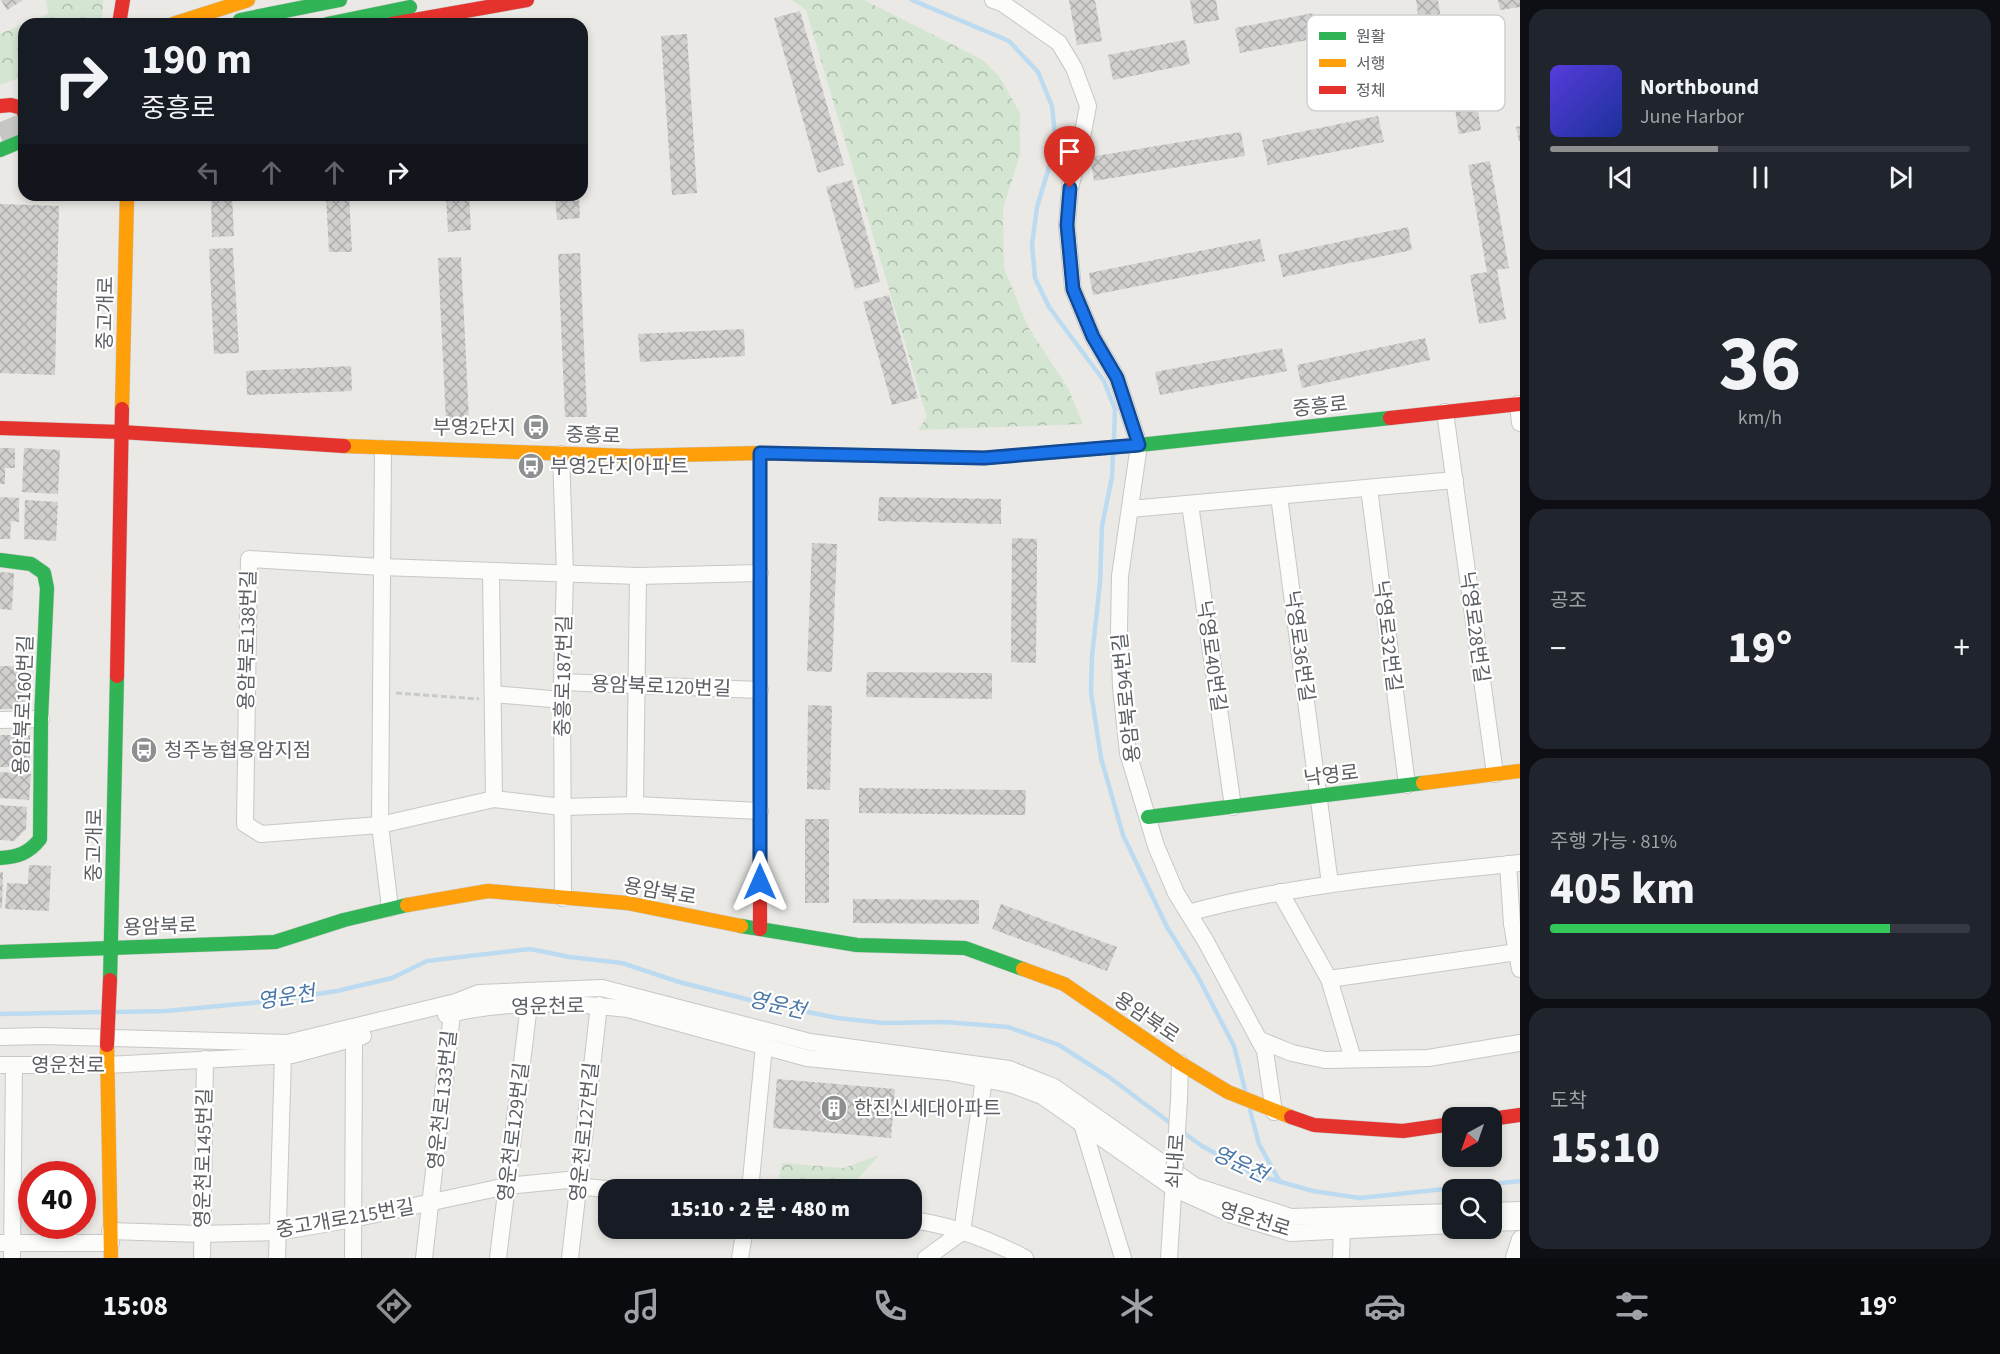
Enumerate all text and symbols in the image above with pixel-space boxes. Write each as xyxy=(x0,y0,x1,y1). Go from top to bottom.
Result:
legend xyxy=(1307,15,1505,111)
text: 원활 xyxy=(1356,26,1386,48)
text: 190 m xyxy=(141,30,252,90)
icon: right xyxy=(42,42,120,120)
text: 서행 xyxy=(1356,53,1385,75)
text: Northbound xyxy=(1640,71,1759,103)
text: 정체 xyxy=(1356,80,1385,102)
text: 중흥로 xyxy=(141,89,216,128)
text: June Harbor xyxy=(1640,103,1744,131)
pin xyxy=(1044,126,1095,188)
icon: arrive xyxy=(1053,135,1086,168)
icon: left xyxy=(192,156,225,189)
icon: ahead xyxy=(255,156,288,189)
icon: ahead xyxy=(318,156,351,189)
icon: right xyxy=(381,156,414,189)
icon: previous xyxy=(1604,161,1637,194)
icon: pause xyxy=(1744,161,1777,194)
icon: next xyxy=(1884,161,1917,194)
street label: 중고개로 xyxy=(91,276,121,350)
text: 36 xyxy=(1719,309,1801,420)
street label: 중흥로 xyxy=(1291,390,1349,424)
text: km/h xyxy=(1738,404,1782,432)
bus stop icon: 부영2단지 xyxy=(521,412,551,442)
place label: 부영2단지 xyxy=(432,414,516,442)
street label: 중흥로 xyxy=(565,421,621,451)
bus stop icon: 부영2단지아파트 xyxy=(516,451,546,481)
place label: 부영2단지아파트 xyxy=(550,453,689,481)
street label: 용암북로138번길 xyxy=(233,570,263,710)
street label: 낙영로28번길 xyxy=(1452,570,1496,684)
street label: 낙영로32번길 xyxy=(1366,579,1408,693)
text: 공조 xyxy=(1550,587,1587,615)
street label: 낙영로36번길 xyxy=(1277,589,1321,703)
street label: 낙영로40번길 xyxy=(1189,599,1233,713)
street label: 중흥로187번길 xyxy=(549,615,579,737)
text: 19° xyxy=(1728,616,1792,680)
text: − xyxy=(1550,625,1566,672)
text: + xyxy=(1954,625,1970,672)
street label: 용암북로94번길 xyxy=(1106,632,1148,764)
street label: 용암북로160번길 xyxy=(8,634,40,776)
street label: 용암북로120번길 xyxy=(590,671,732,703)
bus stop icon: 청주농협용암지점 xyxy=(129,735,159,765)
place label: 청주농협용암지점 xyxy=(164,737,311,765)
street label: 낙영로 xyxy=(1302,759,1360,793)
street label: 중고개로 xyxy=(80,808,110,882)
text: 주행 가능 · 81% xyxy=(1550,828,1677,856)
position arrow xyxy=(728,850,792,914)
text: 405 km xyxy=(1550,857,1695,921)
street label: 용암북로 xyxy=(621,872,699,912)
street label: 용암북로 xyxy=(123,912,197,942)
water label: 영운천 xyxy=(255,977,320,1016)
water label: 영운천 xyxy=(745,984,811,1027)
street label: 용암북로 xyxy=(1108,986,1185,1050)
street label: 영운천로 xyxy=(511,992,585,1022)
street label: 영운천로133번길 xyxy=(422,1029,464,1171)
street label: 영운천로 xyxy=(31,1052,105,1080)
street label: 영운천로129번길 xyxy=(492,1061,536,1203)
street label: 영운천로127번길 xyxy=(564,1061,606,1203)
text: 도착 xyxy=(1550,1087,1587,1115)
street label: 영운천로145번길 xyxy=(189,1088,219,1228)
building icon: 한진신세대아파트 xyxy=(819,1093,849,1123)
place label: 한진신세대아파트 xyxy=(854,1095,1001,1123)
north arrow xyxy=(1442,1107,1502,1167)
map controls xyxy=(1442,1107,1502,1239)
text: 15:10 xyxy=(1550,1116,1660,1180)
street label: 쇠내로 xyxy=(1160,1133,1192,1190)
water label: 영운천 xyxy=(1207,1138,1275,1191)
speed limit sign: 40 xyxy=(18,1161,96,1239)
button: search xyxy=(1442,1179,1502,1239)
street label: 중고개로215번길 xyxy=(274,1193,417,1245)
text: 15:10 · 2 분 · 480 m xyxy=(670,1193,850,1225)
street label: 영운천로 xyxy=(1215,1196,1294,1244)
icon: directions xyxy=(373,1285,415,1327)
icon: music xyxy=(621,1285,663,1327)
icon: phone xyxy=(869,1285,911,1327)
icon: climate xyxy=(1116,1285,1158,1327)
icon: car xyxy=(1364,1285,1406,1327)
icon: filters xyxy=(1611,1285,1653,1327)
text: 15:08 xyxy=(103,1287,168,1326)
text: 19° xyxy=(1859,1287,1897,1326)

